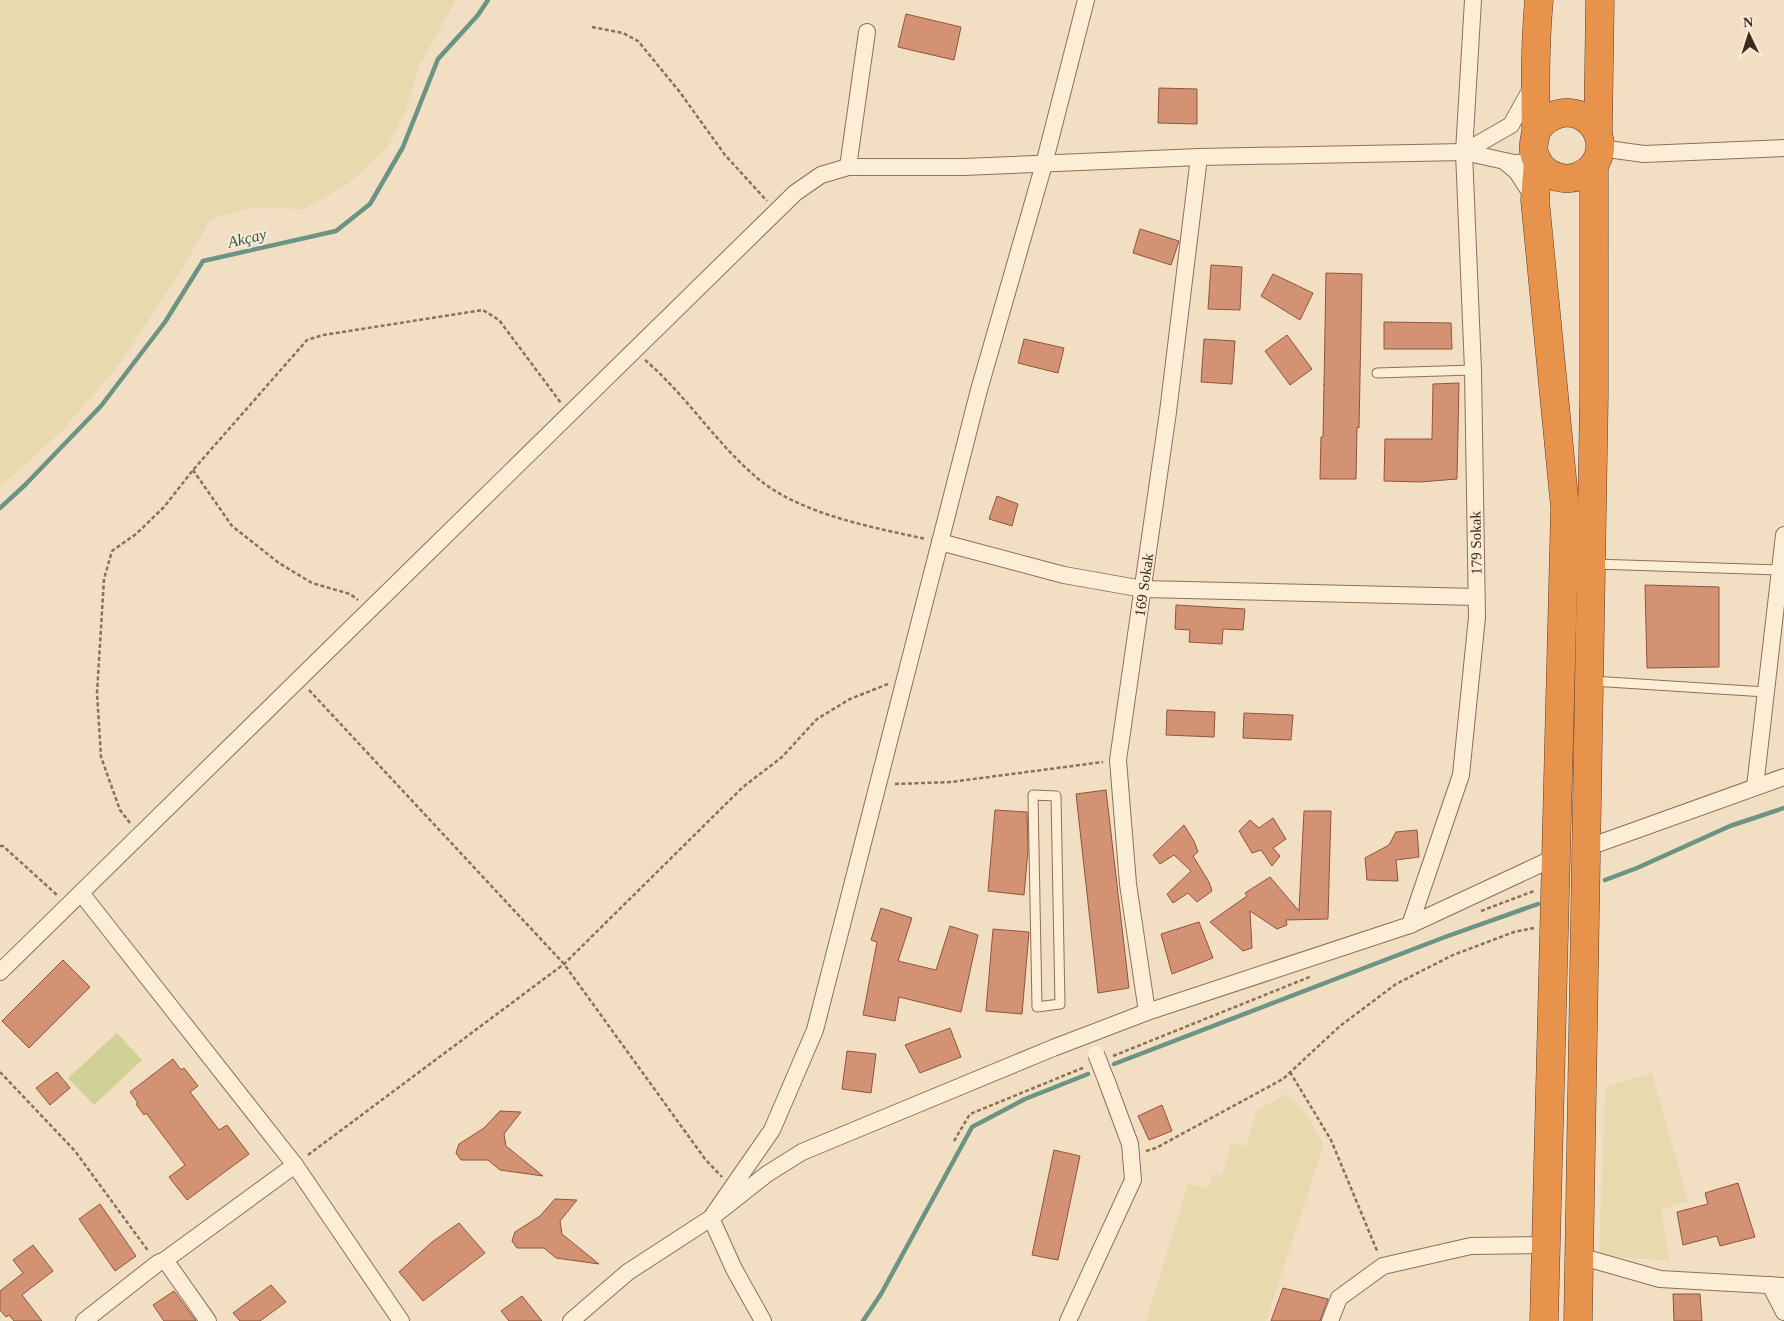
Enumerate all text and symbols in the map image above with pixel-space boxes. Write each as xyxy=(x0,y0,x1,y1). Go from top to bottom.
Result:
north arrow xyxy=(1724,10,1774,60)
text: N xyxy=(1743,15,1754,30)
water label: Akçay xyxy=(225,225,269,252)
street label: 179 Sokak xyxy=(1467,510,1485,575)
street label: 169 Sokak xyxy=(1132,552,1156,618)

